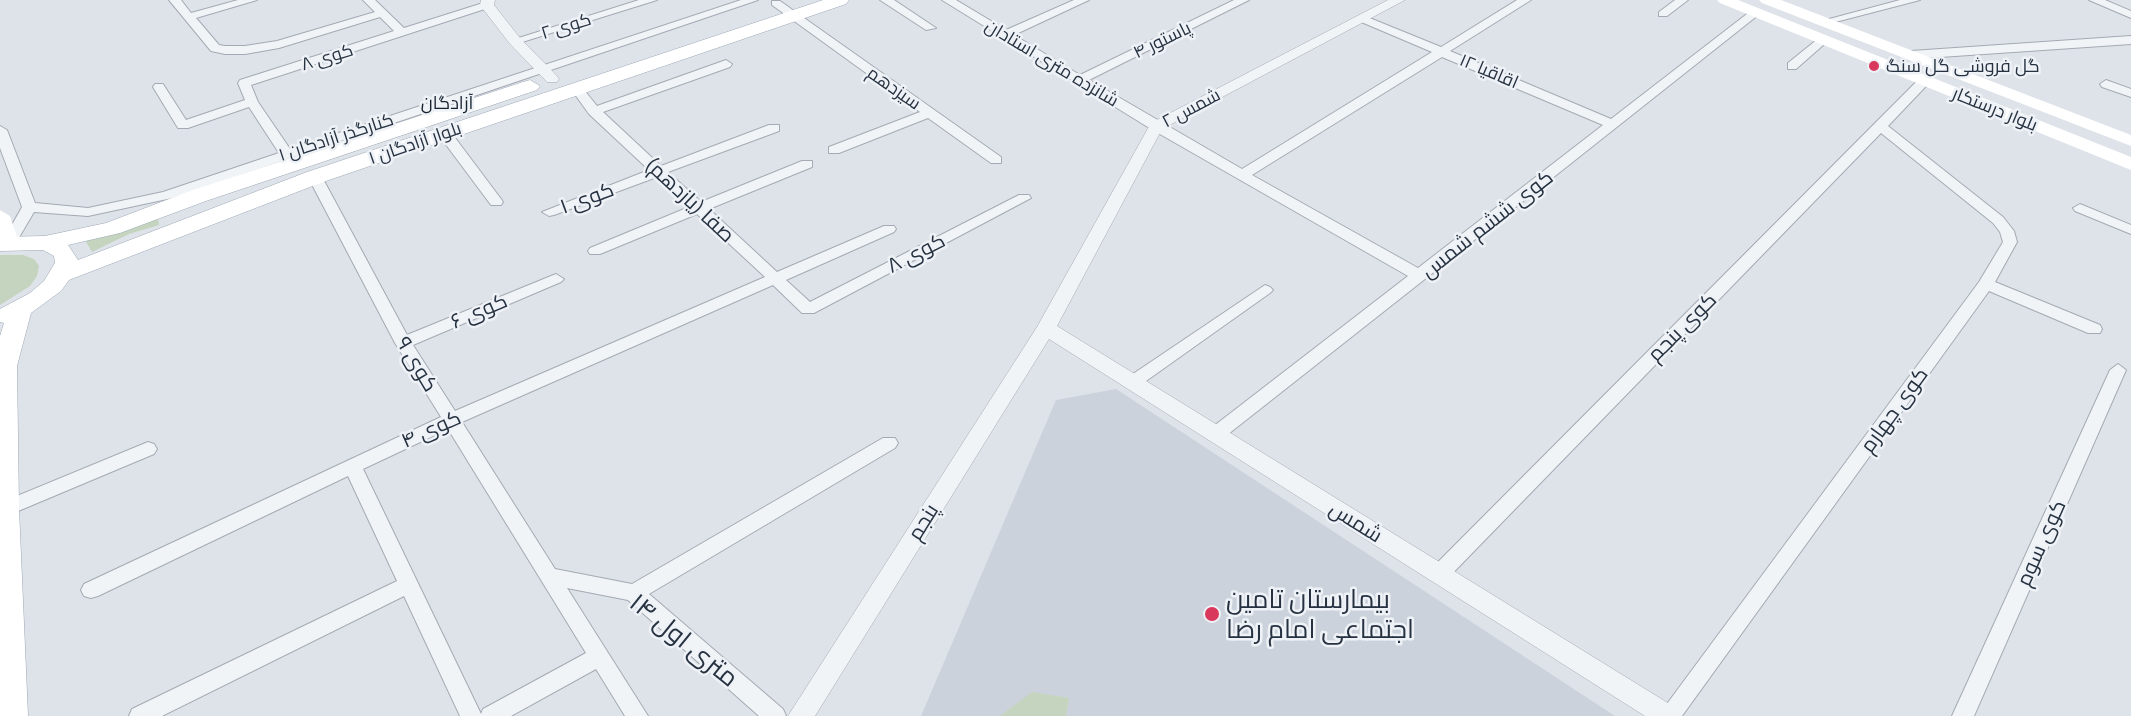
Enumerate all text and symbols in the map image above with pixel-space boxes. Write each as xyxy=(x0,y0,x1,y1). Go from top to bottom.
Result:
street label: کوی ۲ xyxy=(538,8,594,44)
street label: شانزده متری استادان xyxy=(981,15,1123,111)
street label: پاستور ۴ xyxy=(1130,17,1194,63)
street label: کوی ۸ xyxy=(298,39,356,75)
street label: اقاقیا ۱۲ xyxy=(1456,49,1522,93)
place label: گل فروشی گل سنگ xyxy=(1886,55,2040,77)
marker: گل فروشی گل سنگ xyxy=(1867,59,1881,73)
street label: سیزدهم xyxy=(863,62,925,114)
street label: بلوار درستکار xyxy=(1949,82,2041,136)
street label: شمس ۲ xyxy=(1158,84,1224,132)
district label: آزادگان xyxy=(421,92,473,114)
street label: کنارگذر آزادگان ۱ xyxy=(276,108,396,166)
street label: بلوار آزادگان ۱ xyxy=(366,117,464,169)
street label: صفا (یازدهم) xyxy=(640,152,740,248)
street label: کوی ششم شمس xyxy=(1416,165,1558,283)
street label: کوی ۱ xyxy=(557,177,617,219)
street label: کوی ۸ xyxy=(883,228,949,278)
street label: کوی پنجم xyxy=(1642,287,1722,367)
street label: کوی ۶ xyxy=(447,288,511,334)
street label: کوی ۹ xyxy=(391,332,443,396)
street label: کوی چهارم xyxy=(1855,362,1933,458)
street label: کوی ۴ xyxy=(397,405,465,453)
street label: شمس xyxy=(1325,496,1387,548)
street label: کوی سوم xyxy=(2011,496,2071,590)
street label: پنجم xyxy=(902,499,944,545)
place label: بیمارستان تامین اجتماعی امام رضا xyxy=(1226,583,1414,644)
street label: ۱۴ متری اول xyxy=(623,587,745,693)
marker: بیمارستان تامین اجتماعی امام رضا xyxy=(1203,605,1221,623)

